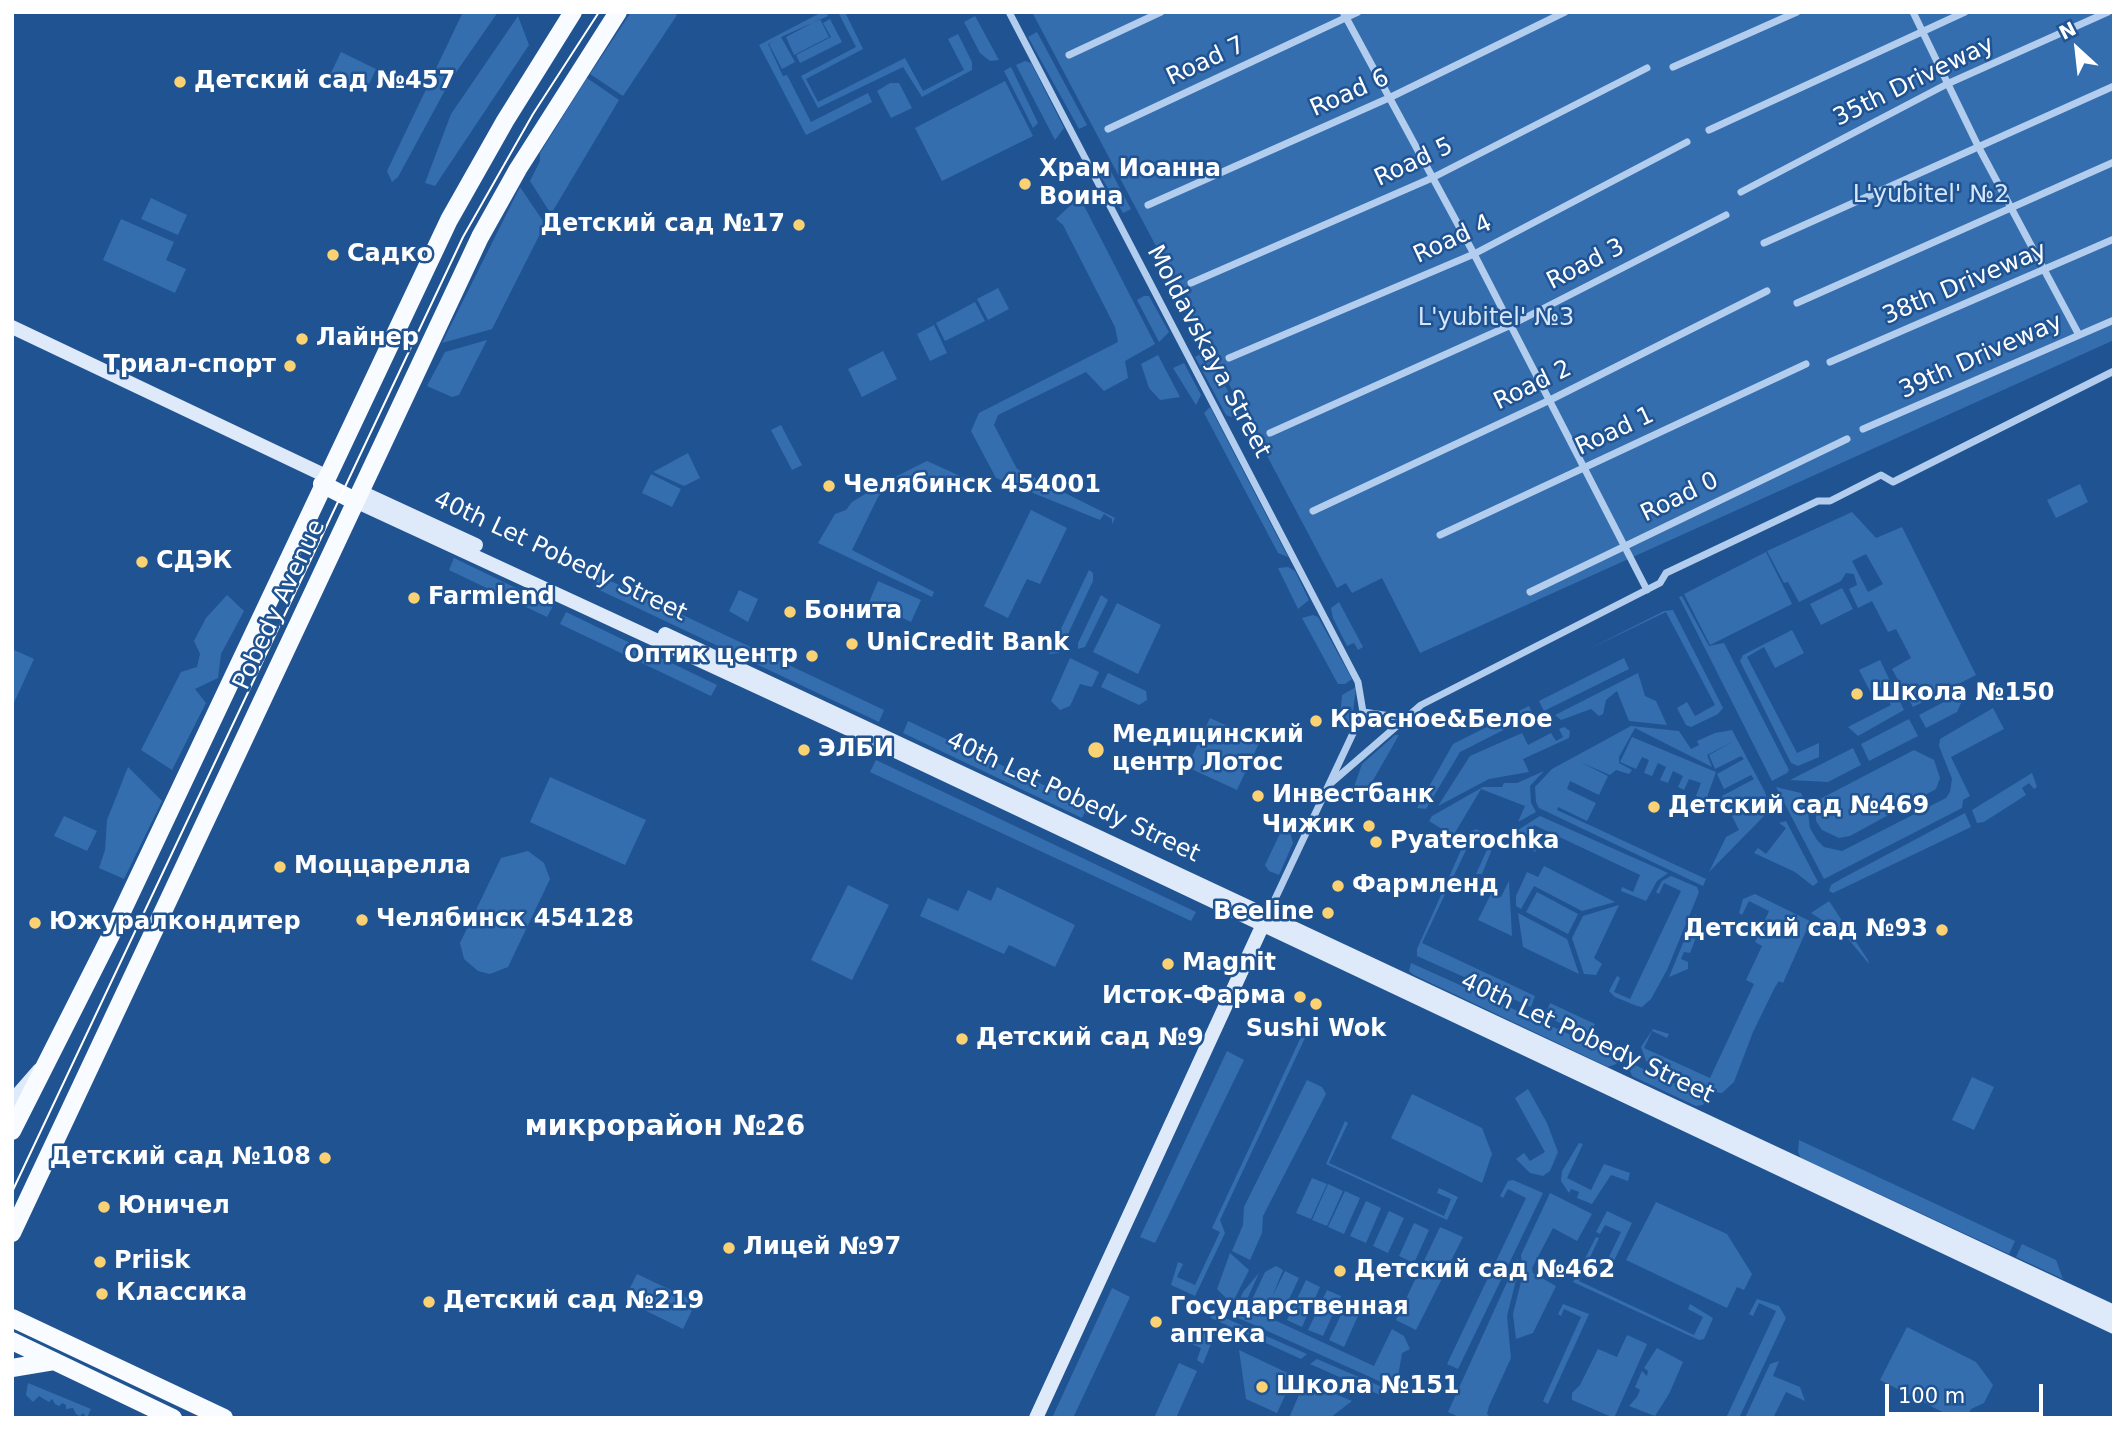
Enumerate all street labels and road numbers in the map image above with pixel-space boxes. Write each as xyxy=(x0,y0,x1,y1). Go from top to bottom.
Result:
street label: Road 7 xyxy=(1162,31,1250,93)
street label: 35th Driveway xyxy=(1829,31,1999,133)
street label: Road 6 xyxy=(1306,64,1394,124)
street label: Road 5 xyxy=(1370,132,1458,194)
street label: Road 4 xyxy=(1409,209,1497,271)
street label: Road 3 xyxy=(1542,233,1630,297)
street label: 38th Driveway xyxy=(1879,236,2051,332)
street label: Moldavskaya Street xyxy=(1140,241,1276,463)
street label: 39th Driveway xyxy=(1895,308,2067,406)
street label: Road 2 xyxy=(1489,355,1577,417)
street label: Road 1 xyxy=(1571,401,1659,463)
street label: Road 0 xyxy=(1636,467,1724,529)
street label: 40th Let Pobedy Street xyxy=(429,486,691,628)
street label: Pobedy Avenue xyxy=(228,515,332,695)
street label: 40th Let Pobedy Street xyxy=(942,727,1204,869)
street label: 40th Let Pobedy Street xyxy=(1456,968,1718,1110)

